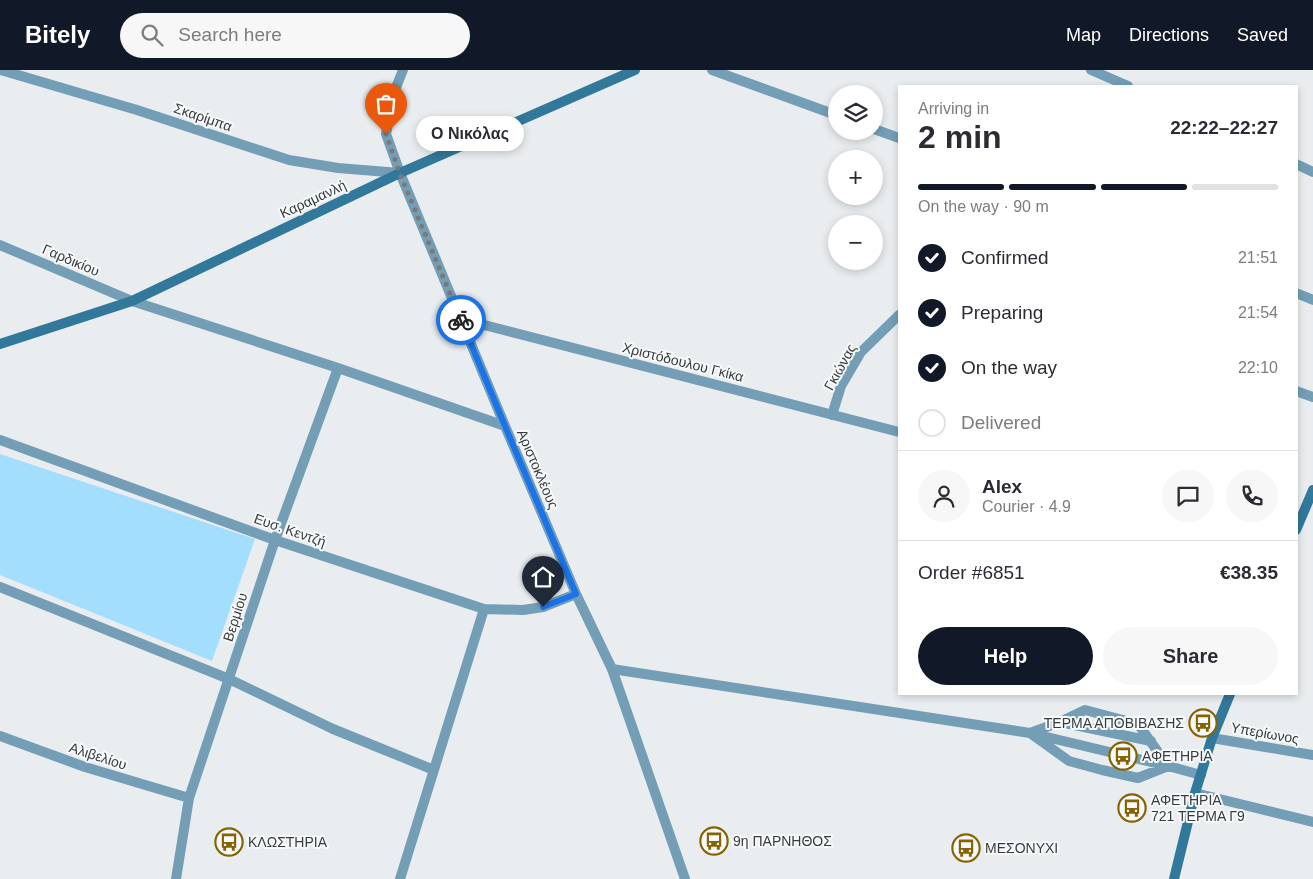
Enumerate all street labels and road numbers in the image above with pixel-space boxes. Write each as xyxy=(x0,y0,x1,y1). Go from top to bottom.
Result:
street label: Σκαρίμπα xyxy=(172,100,234,134)
street label: Καραμανλή xyxy=(277,177,349,221)
street label: Γαρδικίου xyxy=(40,241,102,279)
street label: Χριστόδουλου Γκίκα xyxy=(621,339,745,385)
street label: Γκιώνας xyxy=(821,341,859,393)
street label: Αριστοκλέους xyxy=(514,427,562,511)
street label: Ευσ. Κεντζή xyxy=(252,510,328,550)
street label: Βερμίου xyxy=(220,591,250,643)
street label: Υπερίωνος xyxy=(1230,719,1301,747)
street label: Αλιβελίου xyxy=(67,739,129,773)

